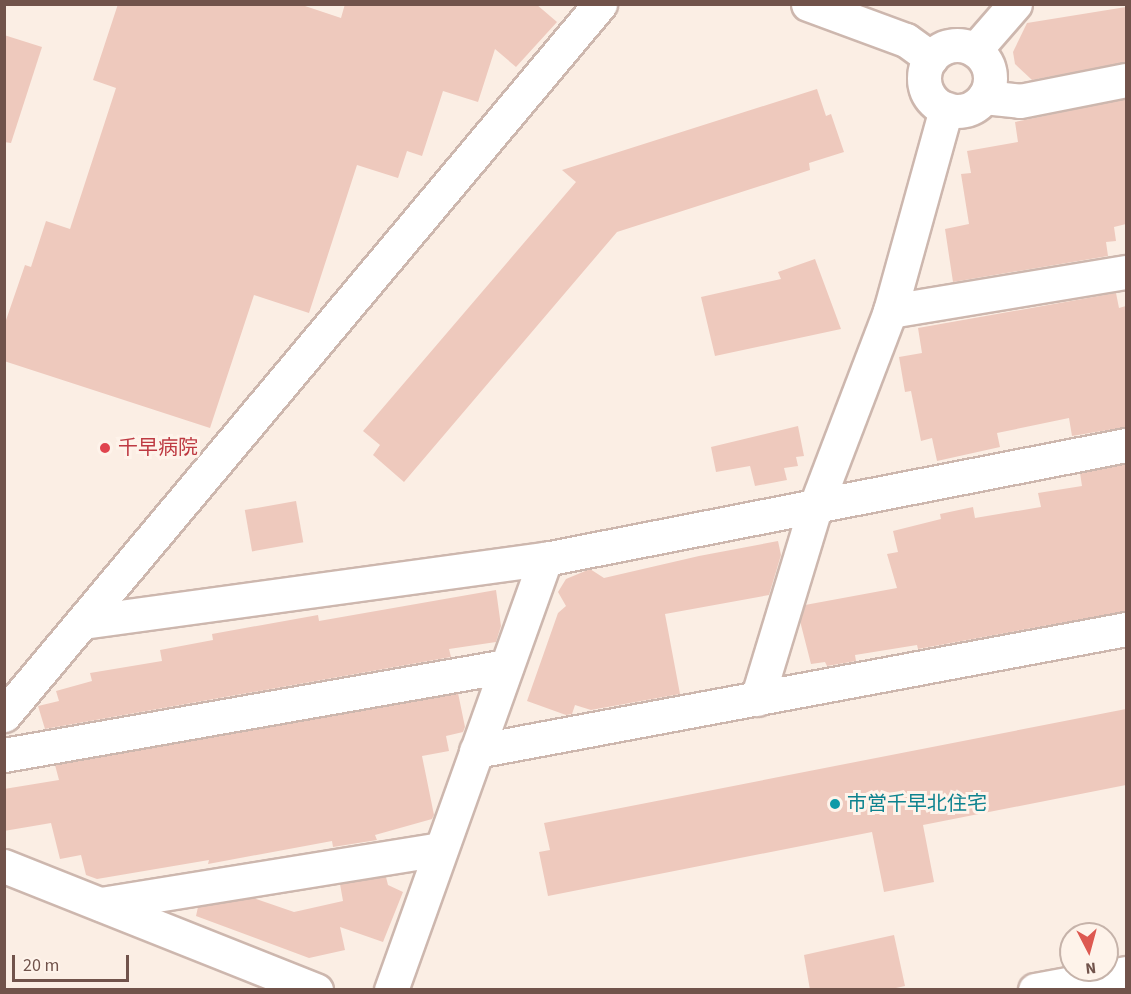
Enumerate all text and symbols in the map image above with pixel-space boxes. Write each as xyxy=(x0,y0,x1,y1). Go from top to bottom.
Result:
place label: 千早病院 xyxy=(118,436,198,460)
marker: 千早病院 xyxy=(96,439,114,457)
place label: 市営千早北住宅 xyxy=(847,792,987,816)
marker: 市営千早北住宅 xyxy=(828,797,842,811)
north arrow xyxy=(1059,922,1119,982)
scale bar xyxy=(15,943,132,981)
text: 20 m xyxy=(23,953,59,978)
text: N xyxy=(1084,956,1097,979)

